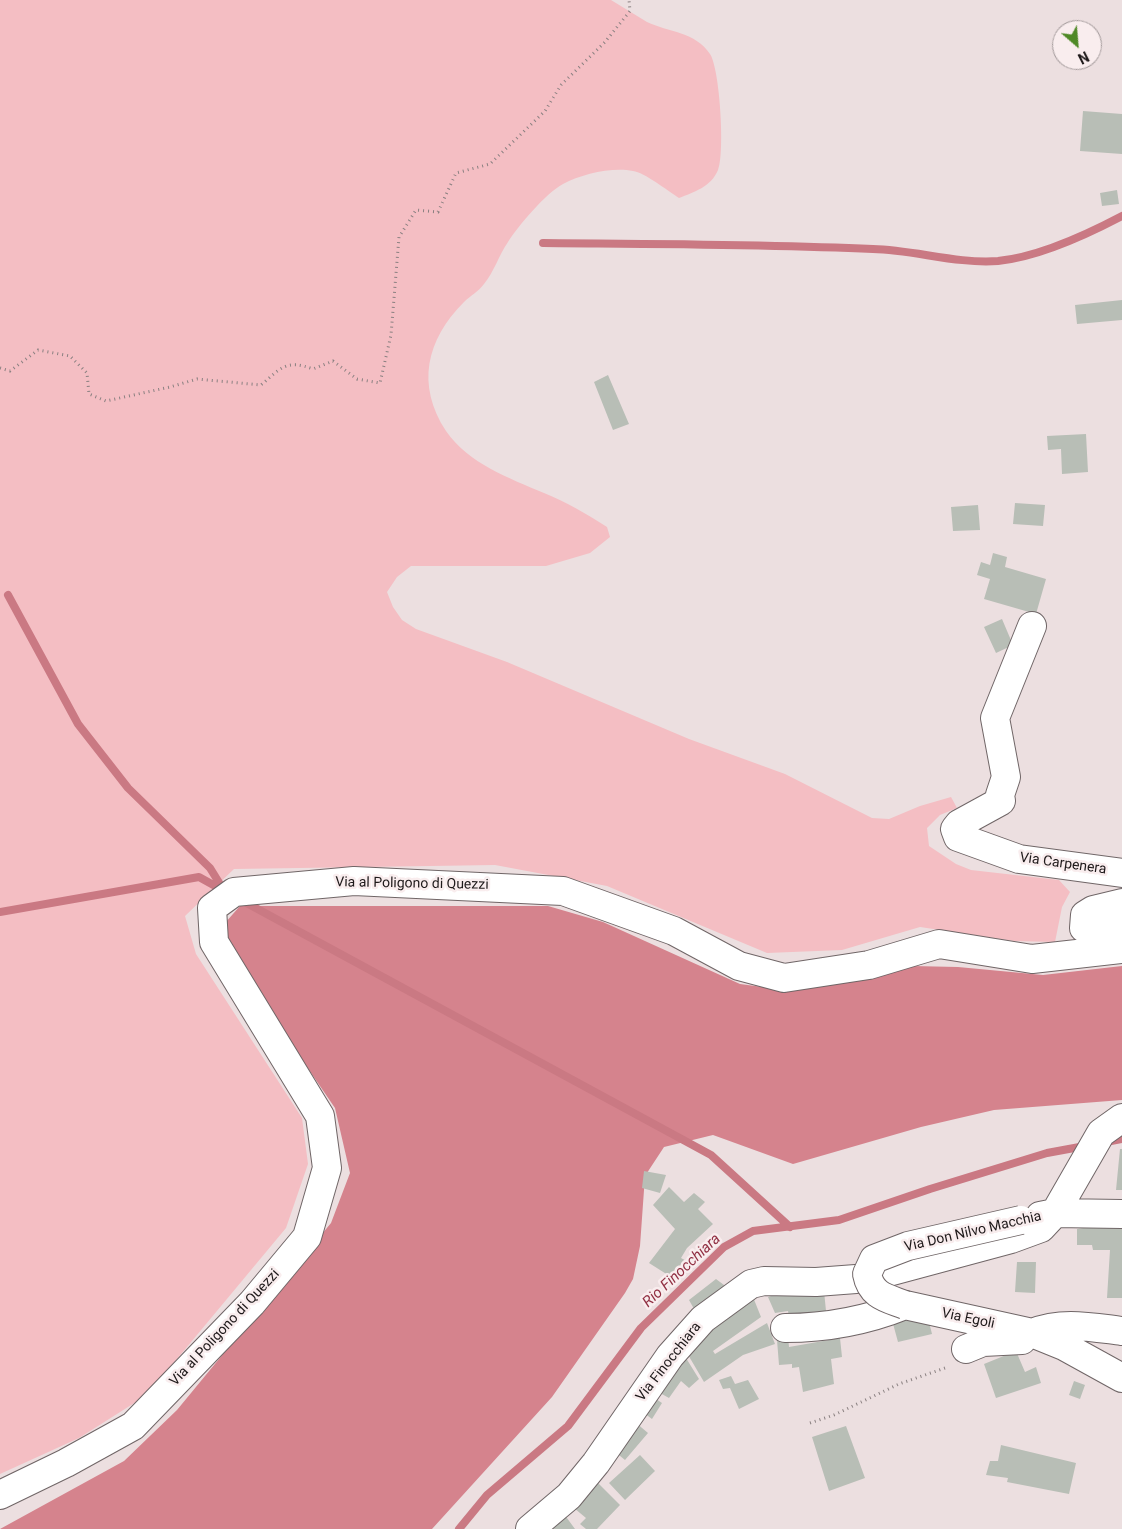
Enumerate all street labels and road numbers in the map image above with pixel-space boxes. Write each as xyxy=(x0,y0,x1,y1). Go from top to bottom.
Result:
street label: Via Carpenera xyxy=(1019,850,1107,878)
street label: Via al Poligono di Quezzi xyxy=(335,874,489,894)
street label: Via Don Nilvo Macchia xyxy=(903,1208,1043,1256)
street label: Via al Poligono di Quezzi xyxy=(167,1266,283,1390)
street label: Via Egoli xyxy=(940,1305,996,1333)
street label: Via Finocchiara xyxy=(633,1319,705,1405)

